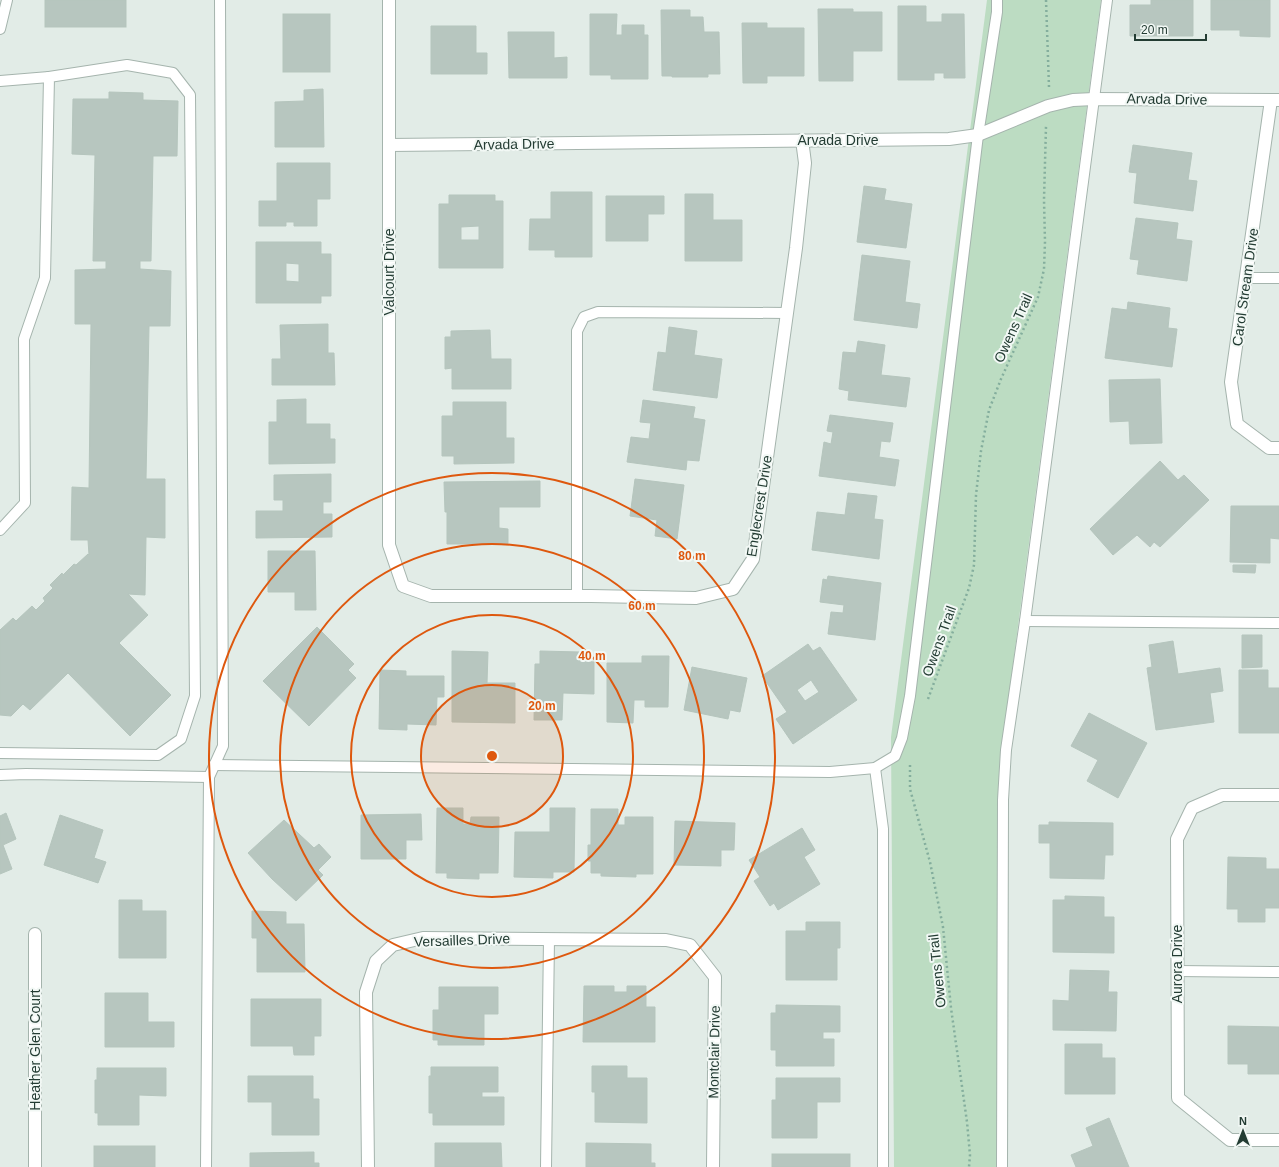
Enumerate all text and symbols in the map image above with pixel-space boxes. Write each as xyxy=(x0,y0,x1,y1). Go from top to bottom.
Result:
scale bar xyxy=(1135,16,1206,42)
text: 20 m xyxy=(1141,23,1168,37)
street label: Arvada Drive xyxy=(1126,90,1208,108)
street label: Arvada Drive xyxy=(798,132,879,148)
street label: Arvada Drive xyxy=(473,135,555,153)
street label: Carol Stream Drive xyxy=(1229,227,1261,347)
street label: Valcourt Drive xyxy=(381,228,397,315)
street label: Owens Trail xyxy=(991,291,1035,365)
street label: Englecrest Drive xyxy=(743,454,775,558)
text: 80 m xyxy=(678,549,706,563)
text: 60 m xyxy=(628,599,656,613)
street label: Owens Trail xyxy=(919,604,959,678)
text: 40 m xyxy=(578,649,606,663)
text: 20 m xyxy=(528,699,556,713)
centre of rings xyxy=(485,749,499,763)
street label: Aurora Drive xyxy=(1169,925,1185,1003)
street label: Versailles Drive xyxy=(414,930,511,950)
street label: Owens Trail xyxy=(925,933,949,1009)
street label: Heather Glen Court xyxy=(27,989,43,1111)
street label: Montclair Drive xyxy=(705,1005,723,1099)
north arrow xyxy=(1223,1111,1263,1151)
text: N xyxy=(1239,1115,1247,1127)

